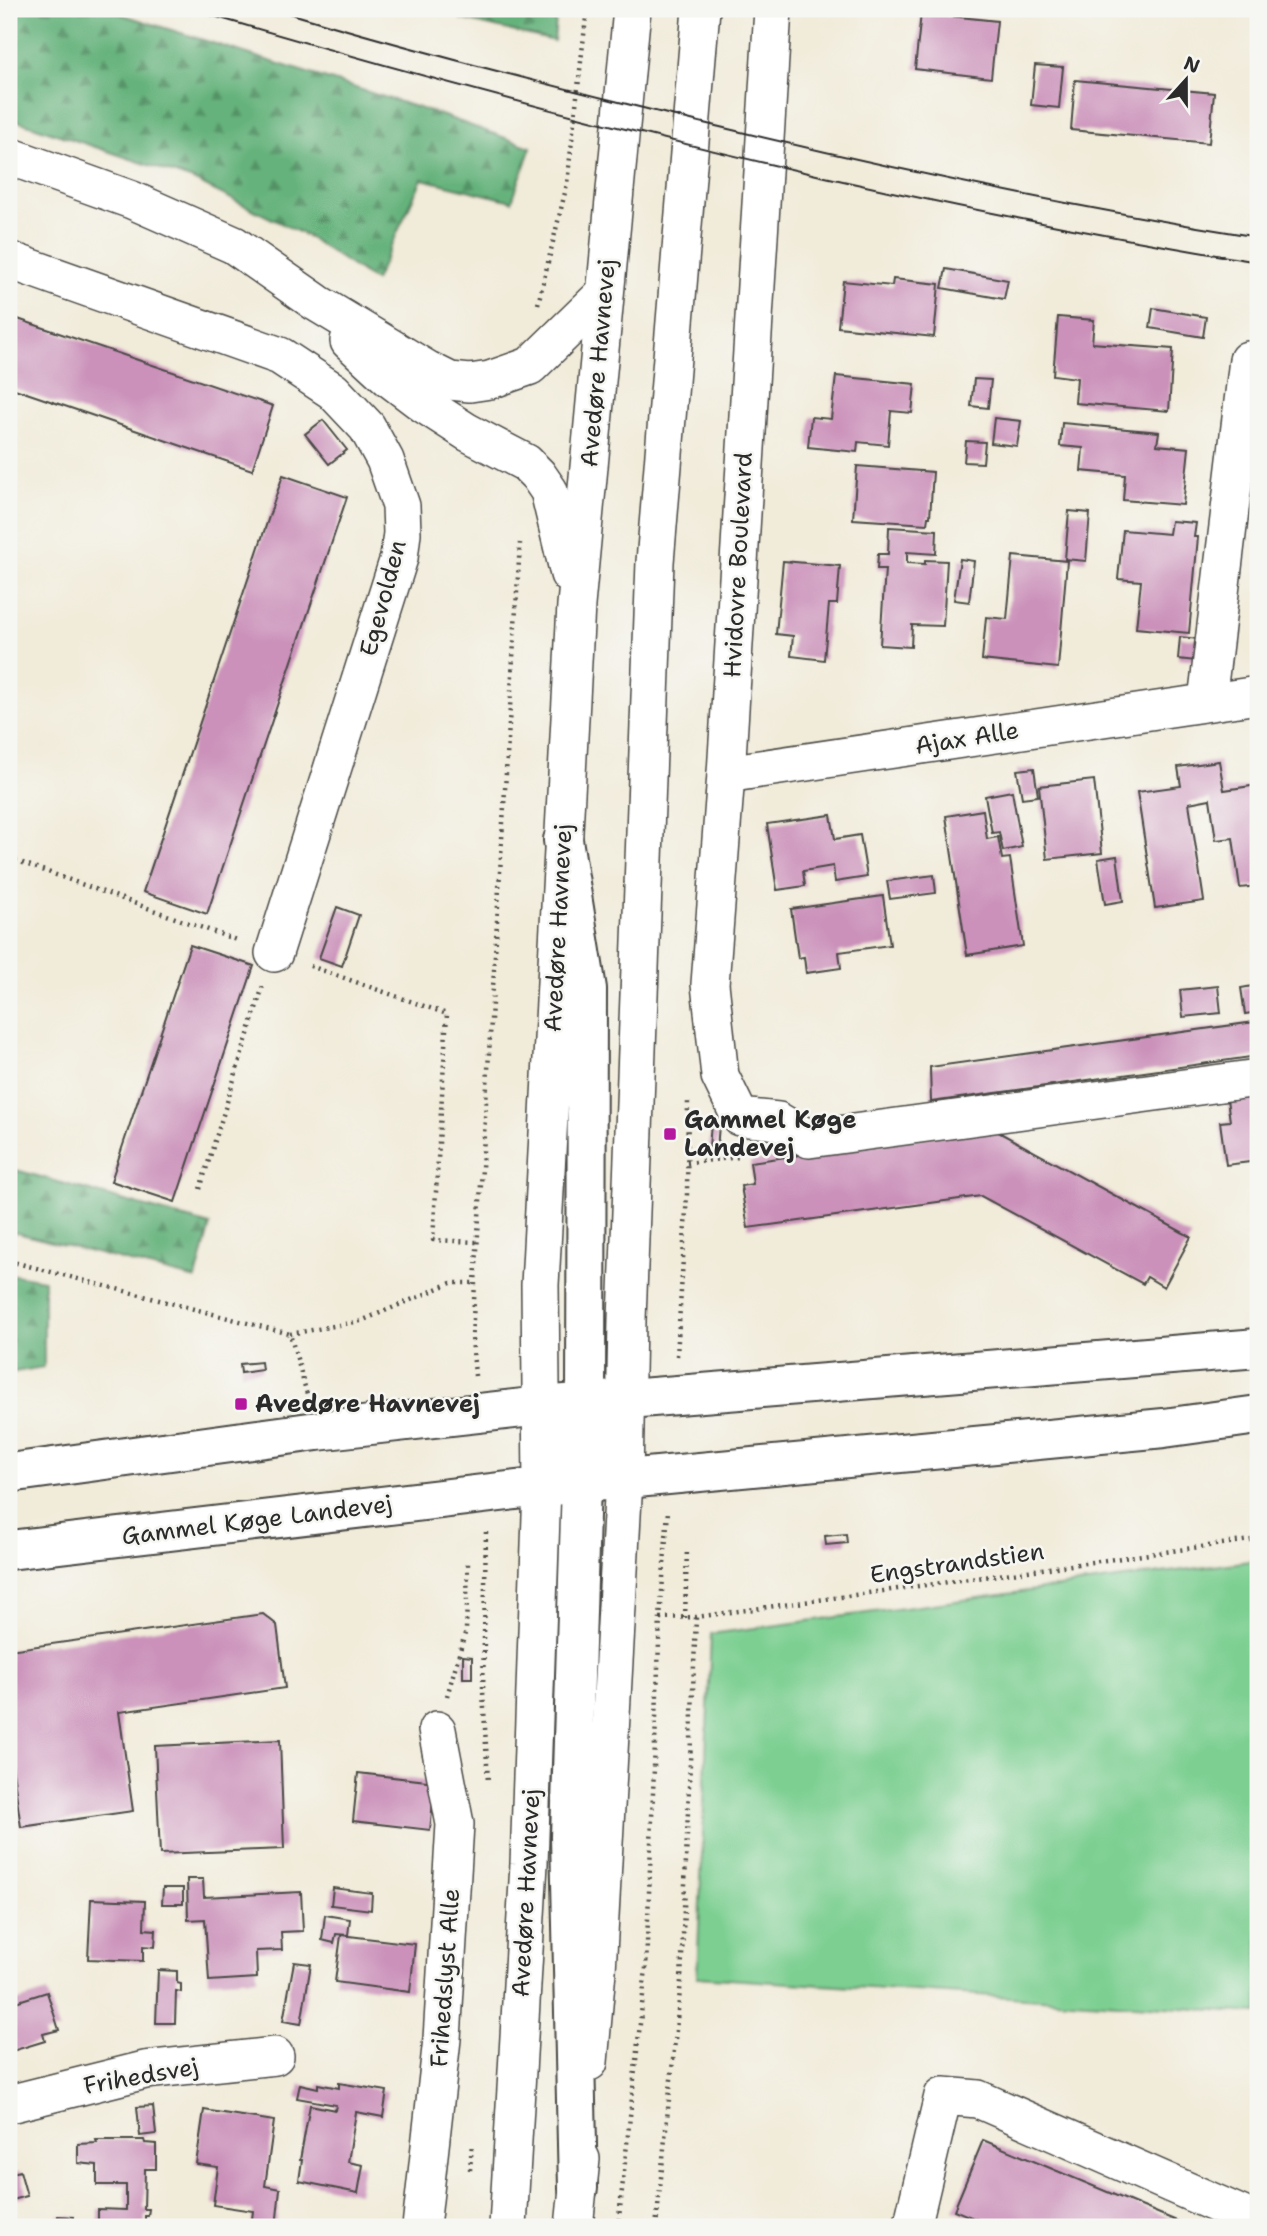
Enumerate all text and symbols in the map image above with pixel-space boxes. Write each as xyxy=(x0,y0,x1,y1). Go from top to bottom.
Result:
north arrow xyxy=(1152,46,1222,116)
text: N xyxy=(1180,50,1203,79)
street label: Avedøre Havnevej xyxy=(573,258,623,468)
street label: Hvidovre Boulevard xyxy=(716,451,760,679)
street label: Egevolden xyxy=(352,536,414,660)
street label: Ajax Alle xyxy=(913,714,1021,762)
street label: Avedøre Havnevej xyxy=(537,823,579,1033)
place label: Gammel Køge Landevej xyxy=(684,1104,857,1164)
marker: Gammel Køge Landevej xyxy=(662,1126,678,1142)
place label: Avedøre Havnevej xyxy=(255,1388,480,1420)
marker: Avedøre Havnevej xyxy=(233,1396,249,1412)
street label: Gammel Køge Landevej xyxy=(120,1488,394,1552)
street label: Engstrandstien xyxy=(868,1535,1046,1591)
street label: Avedøre Havnevej xyxy=(505,1788,547,1998)
street label: Frihedslyst Alle xyxy=(423,1887,467,2069)
street label: Frihedsvej xyxy=(81,2050,201,2102)

